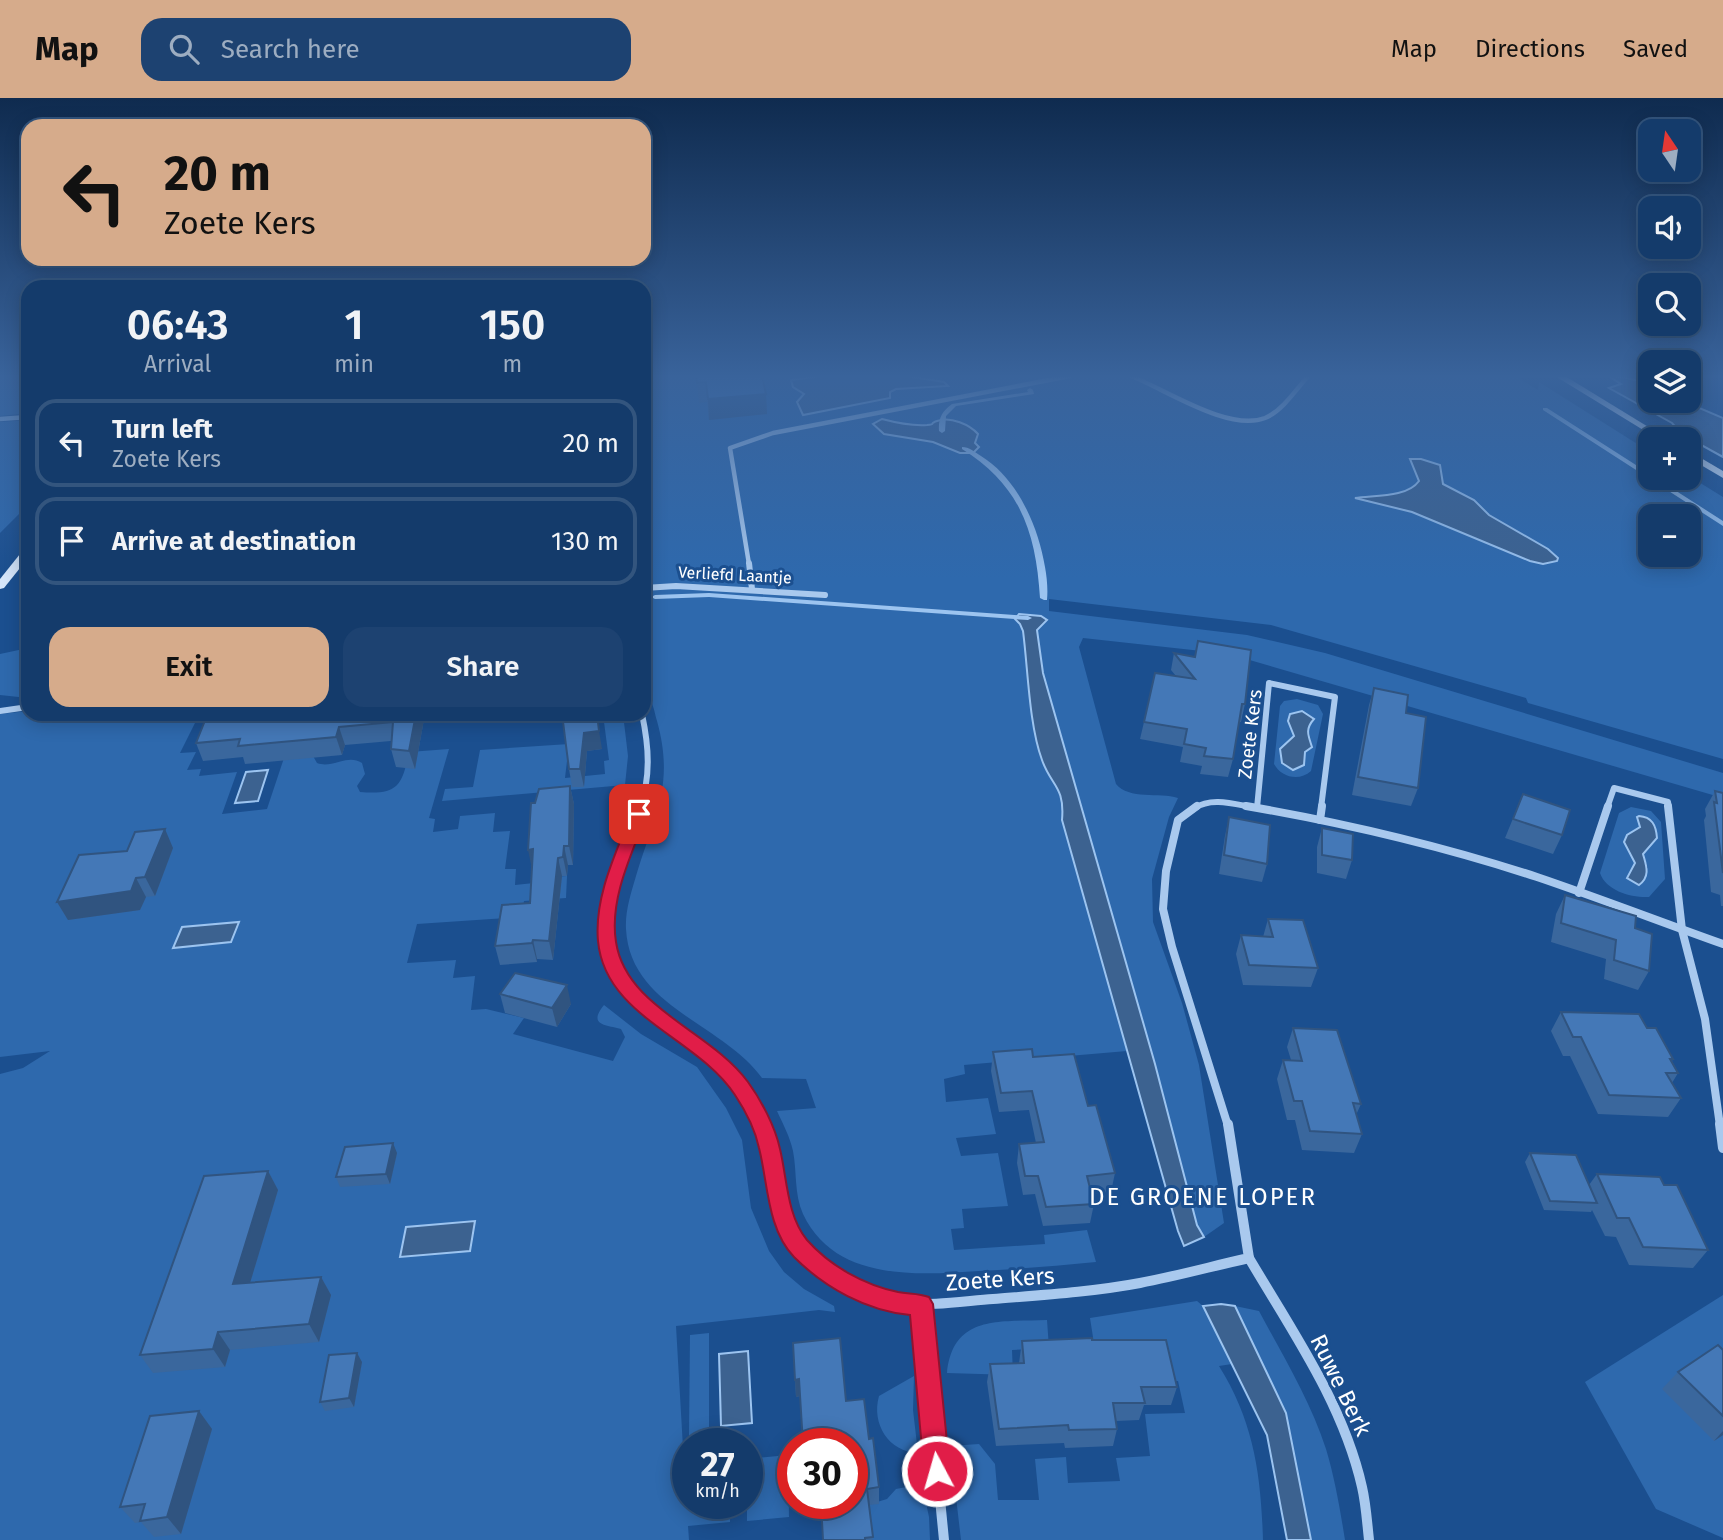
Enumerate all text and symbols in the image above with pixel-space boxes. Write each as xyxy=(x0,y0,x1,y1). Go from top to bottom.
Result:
search box xyxy=(141,18,631,81)
text: Map xyxy=(35,29,99,69)
icon: search xyxy=(165,30,203,68)
text: Search here xyxy=(221,34,360,65)
text: Map xyxy=(1391,35,1437,63)
text: Directions xyxy=(1475,35,1585,63)
text: Saved xyxy=(1623,35,1688,63)
north arrow xyxy=(1638,119,1701,182)
map controls xyxy=(1638,119,1701,567)
text: 20 m xyxy=(164,144,271,203)
icon: left xyxy=(49,147,140,238)
button: sound xyxy=(1638,196,1701,259)
text: Zoete Kers xyxy=(164,204,316,242)
button: search xyxy=(1638,273,1701,336)
text: 06:43 xyxy=(127,300,229,350)
text: 1 xyxy=(345,300,364,350)
text: 150 xyxy=(480,300,545,350)
text: Arrival xyxy=(144,350,211,378)
text: min xyxy=(334,350,374,378)
text: m xyxy=(503,350,522,378)
button: layers xyxy=(1638,350,1701,413)
text: Turn left xyxy=(112,414,213,445)
icon: left xyxy=(53,424,91,462)
button: + xyxy=(1638,427,1701,490)
text: 20 m xyxy=(562,428,619,459)
text: Zoete Kers xyxy=(112,445,221,473)
button: − xyxy=(1638,504,1701,567)
icon: arrive xyxy=(53,522,91,560)
text: Arrive at destination xyxy=(112,526,356,557)
text: 130 m xyxy=(551,526,619,557)
street label: Verliefd Laantje xyxy=(678,563,792,587)
button: Exit xyxy=(49,627,329,707)
button: Share xyxy=(343,627,623,707)
street label: Zoete Kers xyxy=(1233,688,1267,780)
pin xyxy=(609,784,669,844)
icon: arrive xyxy=(620,795,658,833)
district label: DE GROENE LOPER xyxy=(1089,1183,1317,1211)
street label: Zoete Kers xyxy=(945,1261,1055,1297)
street label: Ruwe Berk xyxy=(1304,1330,1378,1441)
speed limit sign: 30 xyxy=(777,1428,868,1519)
position arrow xyxy=(900,1434,974,1508)
text: 27 xyxy=(700,1443,735,1485)
text: km/h xyxy=(695,1480,740,1502)

